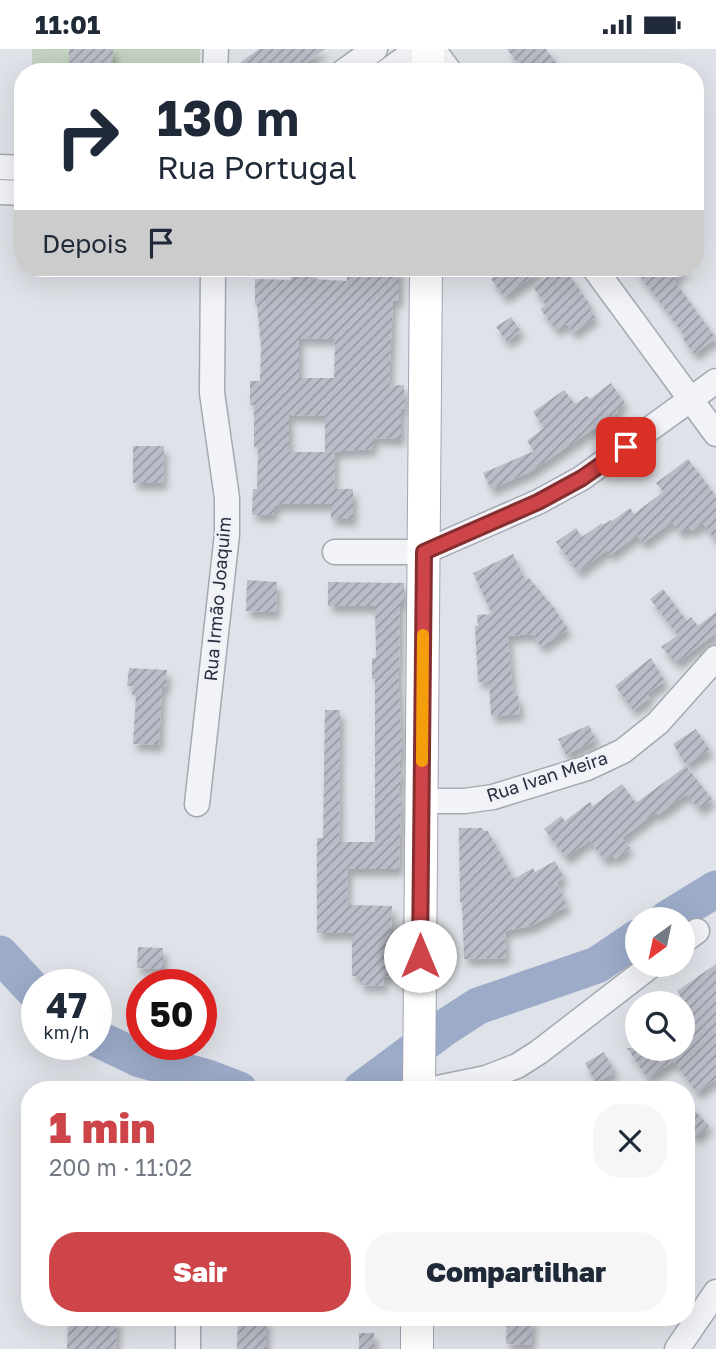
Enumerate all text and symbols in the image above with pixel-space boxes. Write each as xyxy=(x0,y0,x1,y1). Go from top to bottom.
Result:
text: 11:01 xyxy=(35,9,100,40)
text: 130 m xyxy=(157,88,299,147)
icon: right xyxy=(42,91,133,182)
text: Rua Portugal xyxy=(157,148,357,186)
icon: arrive xyxy=(142,224,180,262)
text: Depois xyxy=(42,228,128,259)
pin xyxy=(596,417,656,477)
icon: arrive xyxy=(607,428,645,466)
street label: Rua Irmão Joaquim xyxy=(199,516,235,682)
street label: Rua Ivan Meira xyxy=(483,746,610,806)
north arrow xyxy=(625,907,695,977)
map controls xyxy=(625,907,695,1061)
position arrow xyxy=(383,919,457,993)
speed limit sign: 50 xyxy=(126,969,217,1060)
text: 47 xyxy=(46,984,87,1026)
button: search xyxy=(625,991,695,1061)
text: km/h xyxy=(44,1021,89,1043)
text: 1 min xyxy=(49,1102,156,1152)
button: close xyxy=(593,1104,667,1178)
text: 200 m · 11:02 xyxy=(49,1153,192,1181)
button: Sair xyxy=(49,1232,351,1312)
button: Compartilhar xyxy=(365,1232,667,1312)

